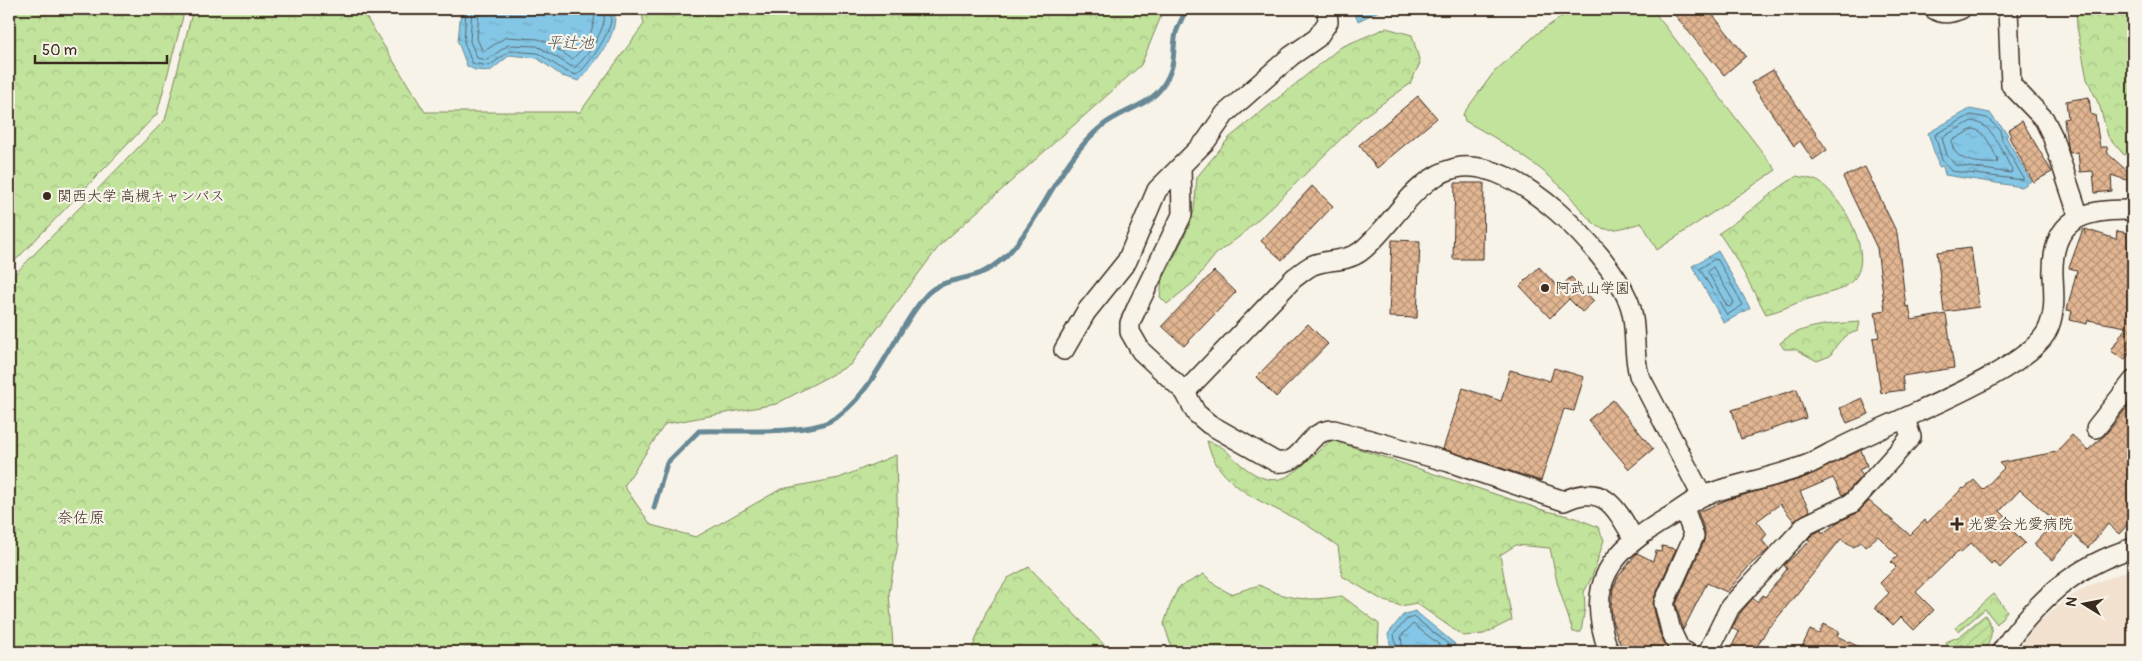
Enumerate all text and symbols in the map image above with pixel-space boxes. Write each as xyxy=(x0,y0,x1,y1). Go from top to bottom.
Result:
scale bar xyxy=(35,32,168,64)
water label: 平辻池 xyxy=(546,33,595,53)
text: 50 m xyxy=(42,41,77,60)
place label: 関西大学 高槻キャンパス xyxy=(57,187,225,206)
marker: 関西大学 高槻キャンパス xyxy=(41,190,53,202)
place label: 阿武山学園 xyxy=(1555,279,1630,298)
marker: 阿武山学園 xyxy=(1539,282,1551,294)
district label: 奈佐原 xyxy=(57,508,105,528)
place label: 光愛会光愛病院 xyxy=(1968,515,2073,534)
marker: 光愛会光愛病院 xyxy=(1950,517,1964,531)
north arrow xyxy=(2060,578,2110,628)
text: N xyxy=(2062,596,2081,608)

